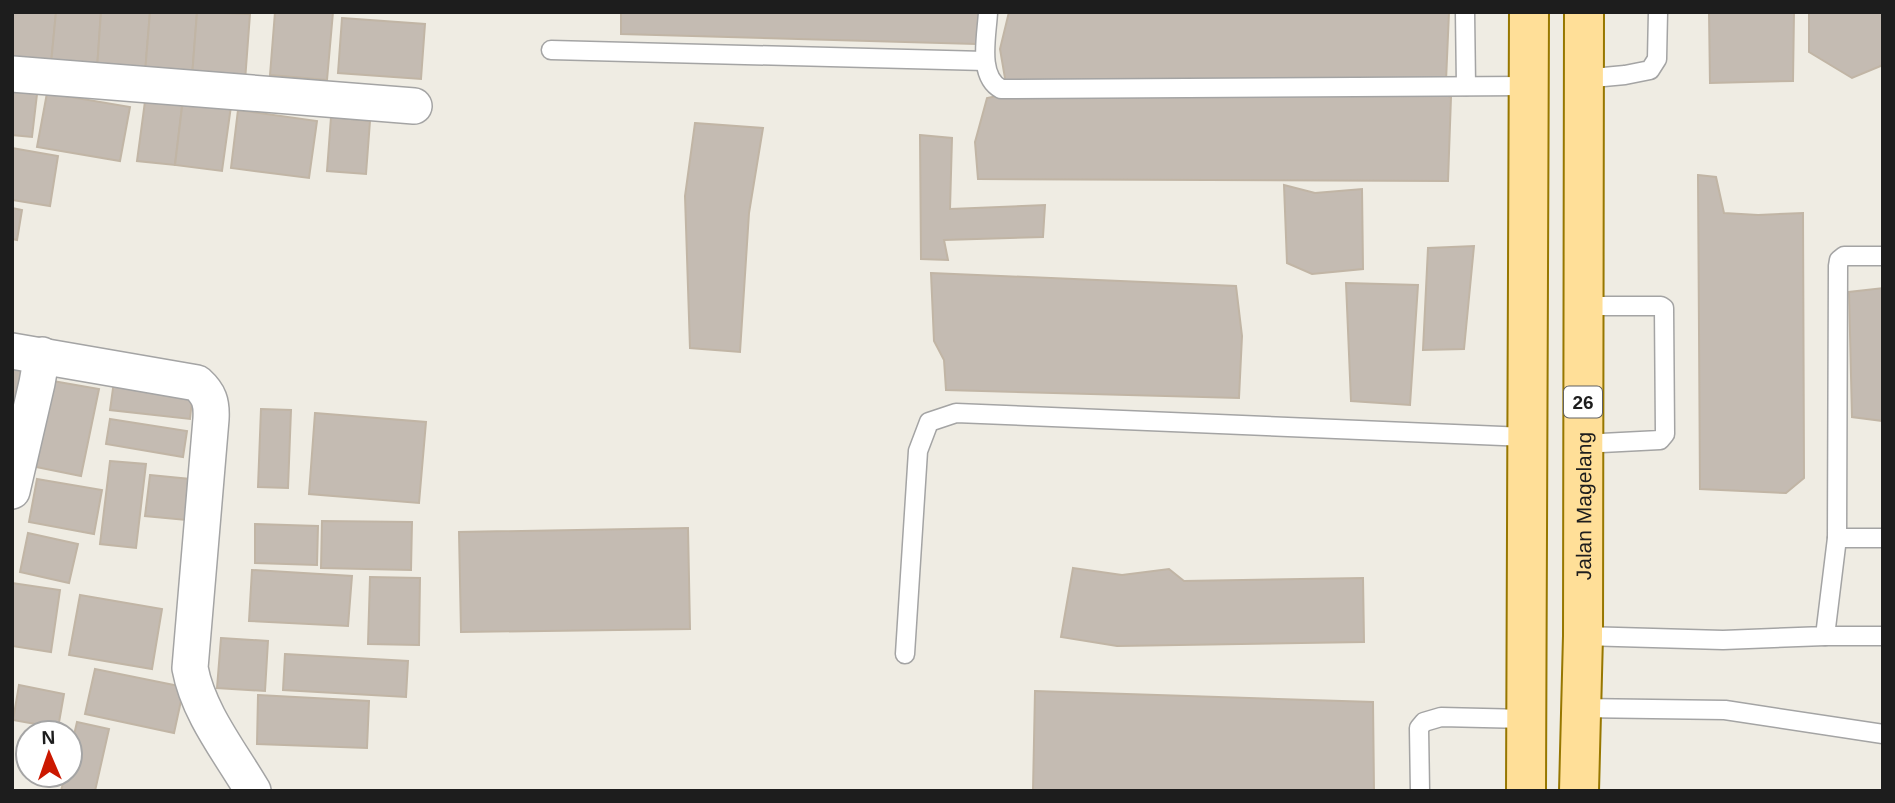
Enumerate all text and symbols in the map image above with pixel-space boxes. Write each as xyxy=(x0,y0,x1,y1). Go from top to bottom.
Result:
road number: 26 xyxy=(1564,386,1602,418)
street label: Jalan Magelang xyxy=(1572,432,1595,580)
north arrow xyxy=(14,719,84,789)
text: N xyxy=(41,727,56,748)

